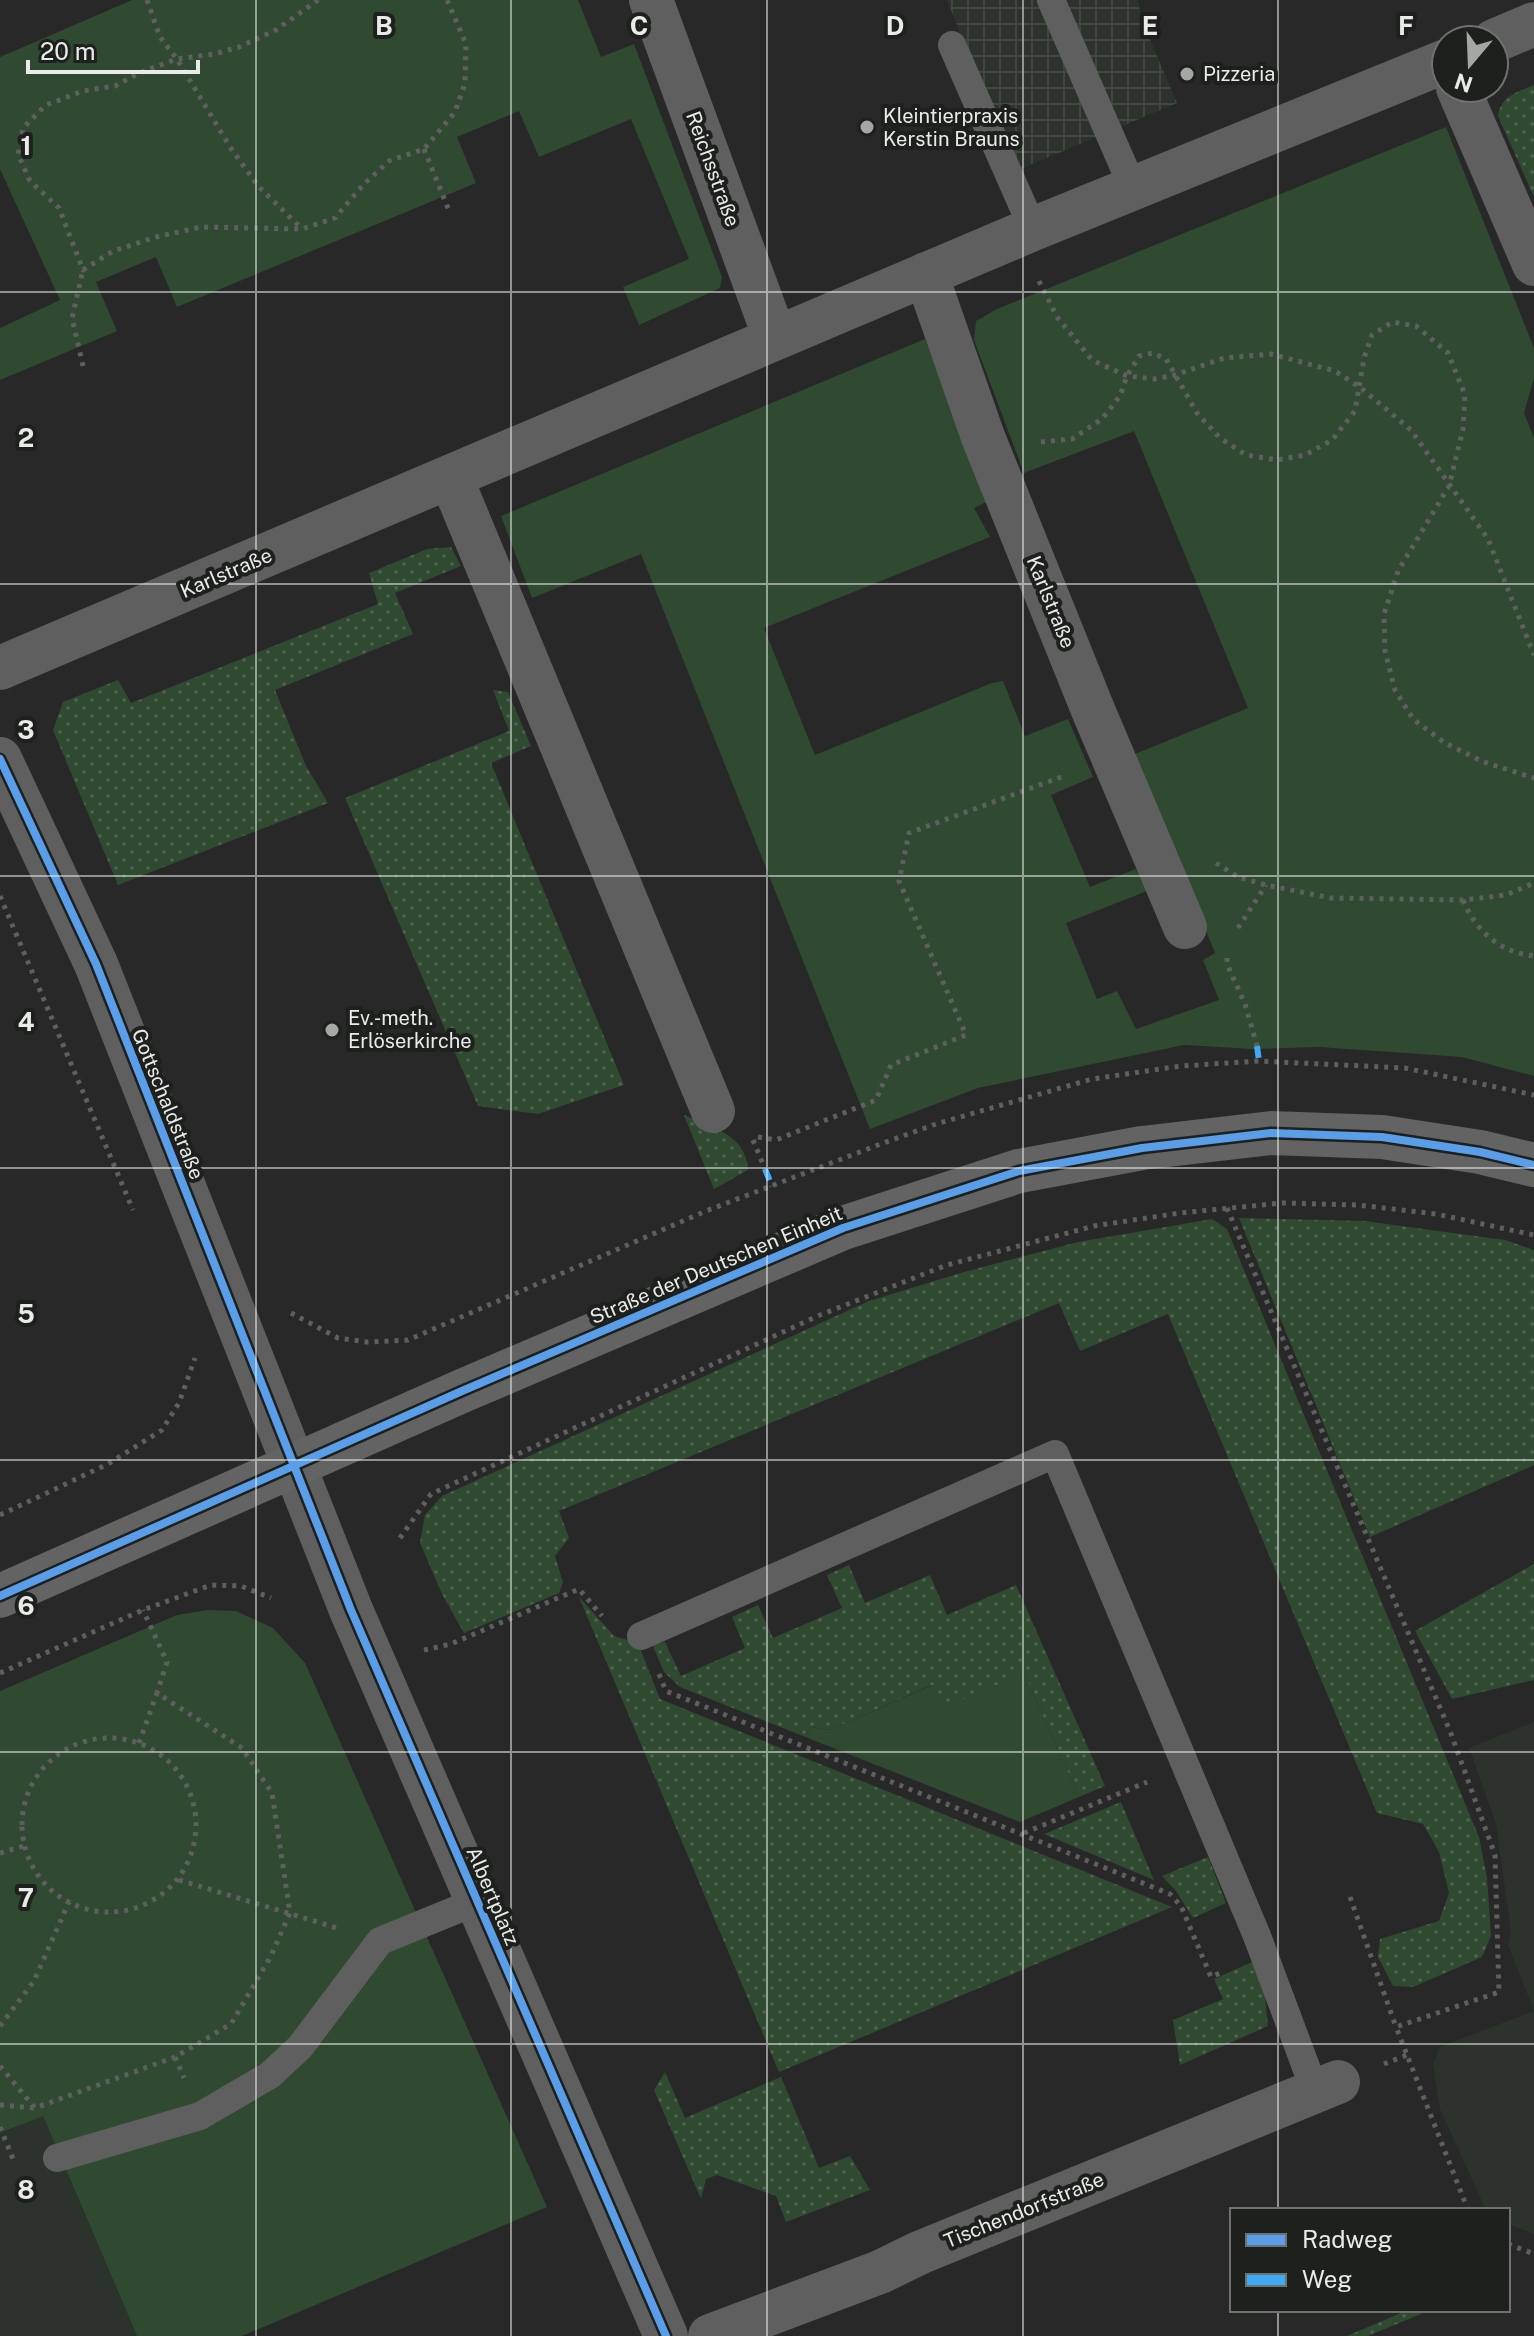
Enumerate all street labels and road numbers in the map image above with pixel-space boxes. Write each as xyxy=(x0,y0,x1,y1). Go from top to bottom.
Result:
street label: Reichsstraße xyxy=(681,108,745,230)
street label: Karlstraße xyxy=(176,543,276,603)
street label: Karlstraße xyxy=(1022,552,1080,652)
street label: Gottschaldstraße xyxy=(127,1025,209,1183)
street label: Straße der Deutschen Einheit xyxy=(586,1201,846,1329)
street label: Albertplatz xyxy=(462,1843,524,1949)
street label: Tischendorfstraße xyxy=(940,2167,1108,2253)

